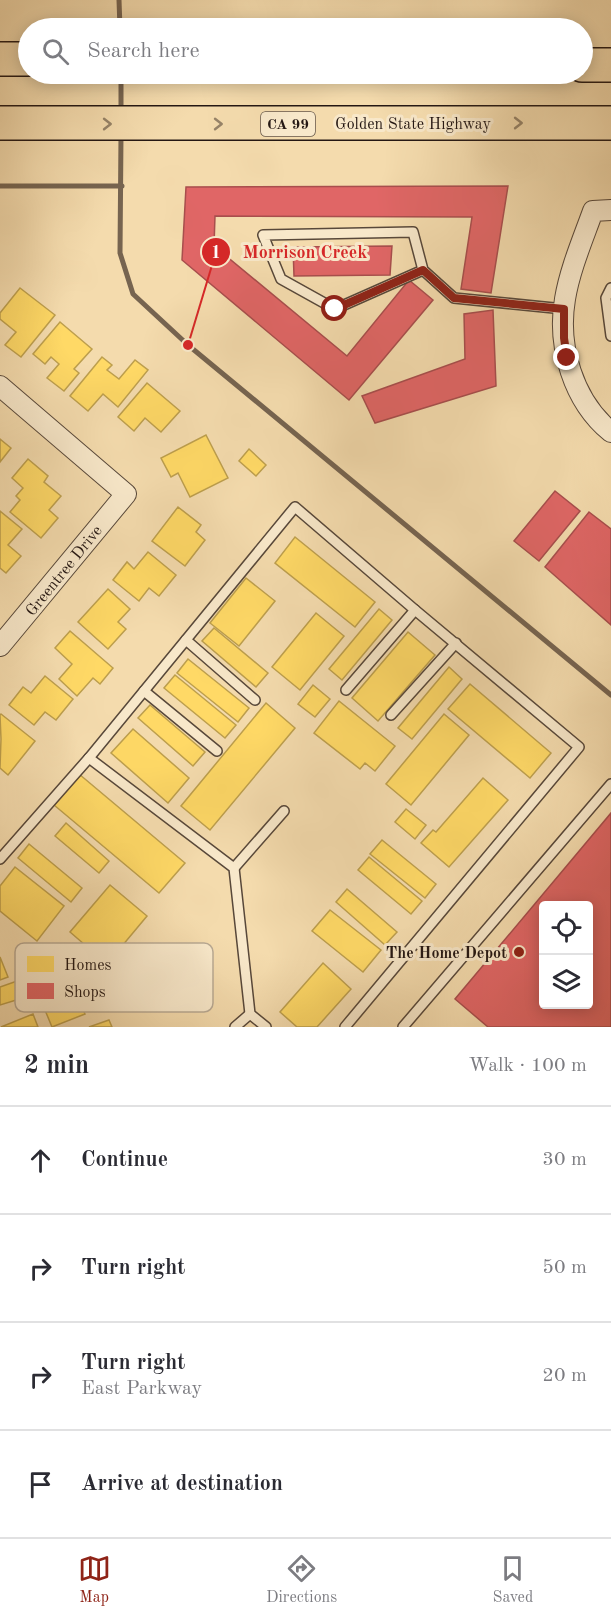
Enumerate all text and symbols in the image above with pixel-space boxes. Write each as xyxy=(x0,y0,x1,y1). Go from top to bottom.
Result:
search box xyxy=(18,18,593,84)
icon: search xyxy=(39,35,72,68)
text: Search here xyxy=(87,40,200,62)
road number: CA 99 xyxy=(261,112,315,136)
street label: Golden State Highway xyxy=(335,117,491,133)
one-way arrow xyxy=(513,117,522,129)
one-way arrow xyxy=(102,118,111,130)
one-way arrow xyxy=(213,118,222,130)
callout: Morrison Creek xyxy=(201,234,380,270)
text: 1 xyxy=(211,244,221,262)
text: Morrison Creek xyxy=(243,244,367,262)
route start xyxy=(321,295,347,321)
route end xyxy=(553,344,579,370)
street label: Greentree Drive xyxy=(23,523,106,620)
map controls xyxy=(539,901,593,1009)
button: locate xyxy=(539,901,593,955)
legend xyxy=(15,943,213,1012)
marker: The Home Depot xyxy=(512,945,526,959)
place label: The Home Depot xyxy=(386,946,507,962)
button: layers xyxy=(539,955,593,1009)
text: Homes xyxy=(64,958,112,974)
text: Shops xyxy=(64,985,106,1001)
text: 2 min xyxy=(24,1053,89,1079)
text: Walk · 100 m xyxy=(468,1056,587,1076)
icon: ahead xyxy=(24,1144,57,1177)
text: Continue xyxy=(81,1149,168,1171)
text: 30 m xyxy=(542,1150,587,1170)
icon: right xyxy=(24,1252,57,1285)
text: Turn right xyxy=(81,1257,185,1279)
text: 50 m xyxy=(542,1258,587,1278)
text: Turn right xyxy=(81,1352,185,1374)
icon: right xyxy=(24,1360,57,1393)
text: 20 m xyxy=(542,1366,587,1386)
text: East Parkway xyxy=(81,1379,202,1399)
icon: arrive xyxy=(24,1468,57,1501)
text: Arrive at destination xyxy=(81,1473,283,1495)
tab: Map xyxy=(78,1552,111,1608)
tab: Directions xyxy=(266,1552,337,1608)
tab: Saved xyxy=(493,1552,533,1608)

